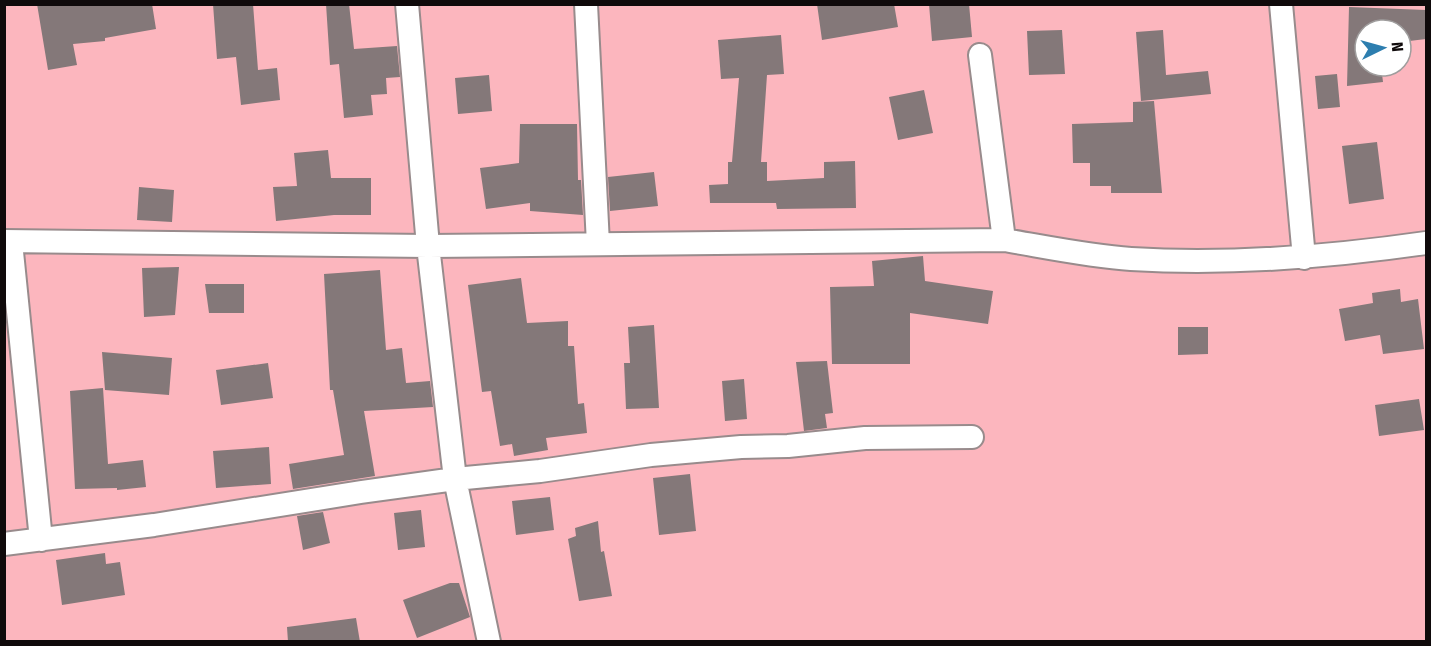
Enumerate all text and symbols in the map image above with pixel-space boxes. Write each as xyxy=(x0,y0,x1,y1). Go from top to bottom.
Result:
north arrow xyxy=(1353,18,1413,78)
text: N xyxy=(1388,41,1407,52)

